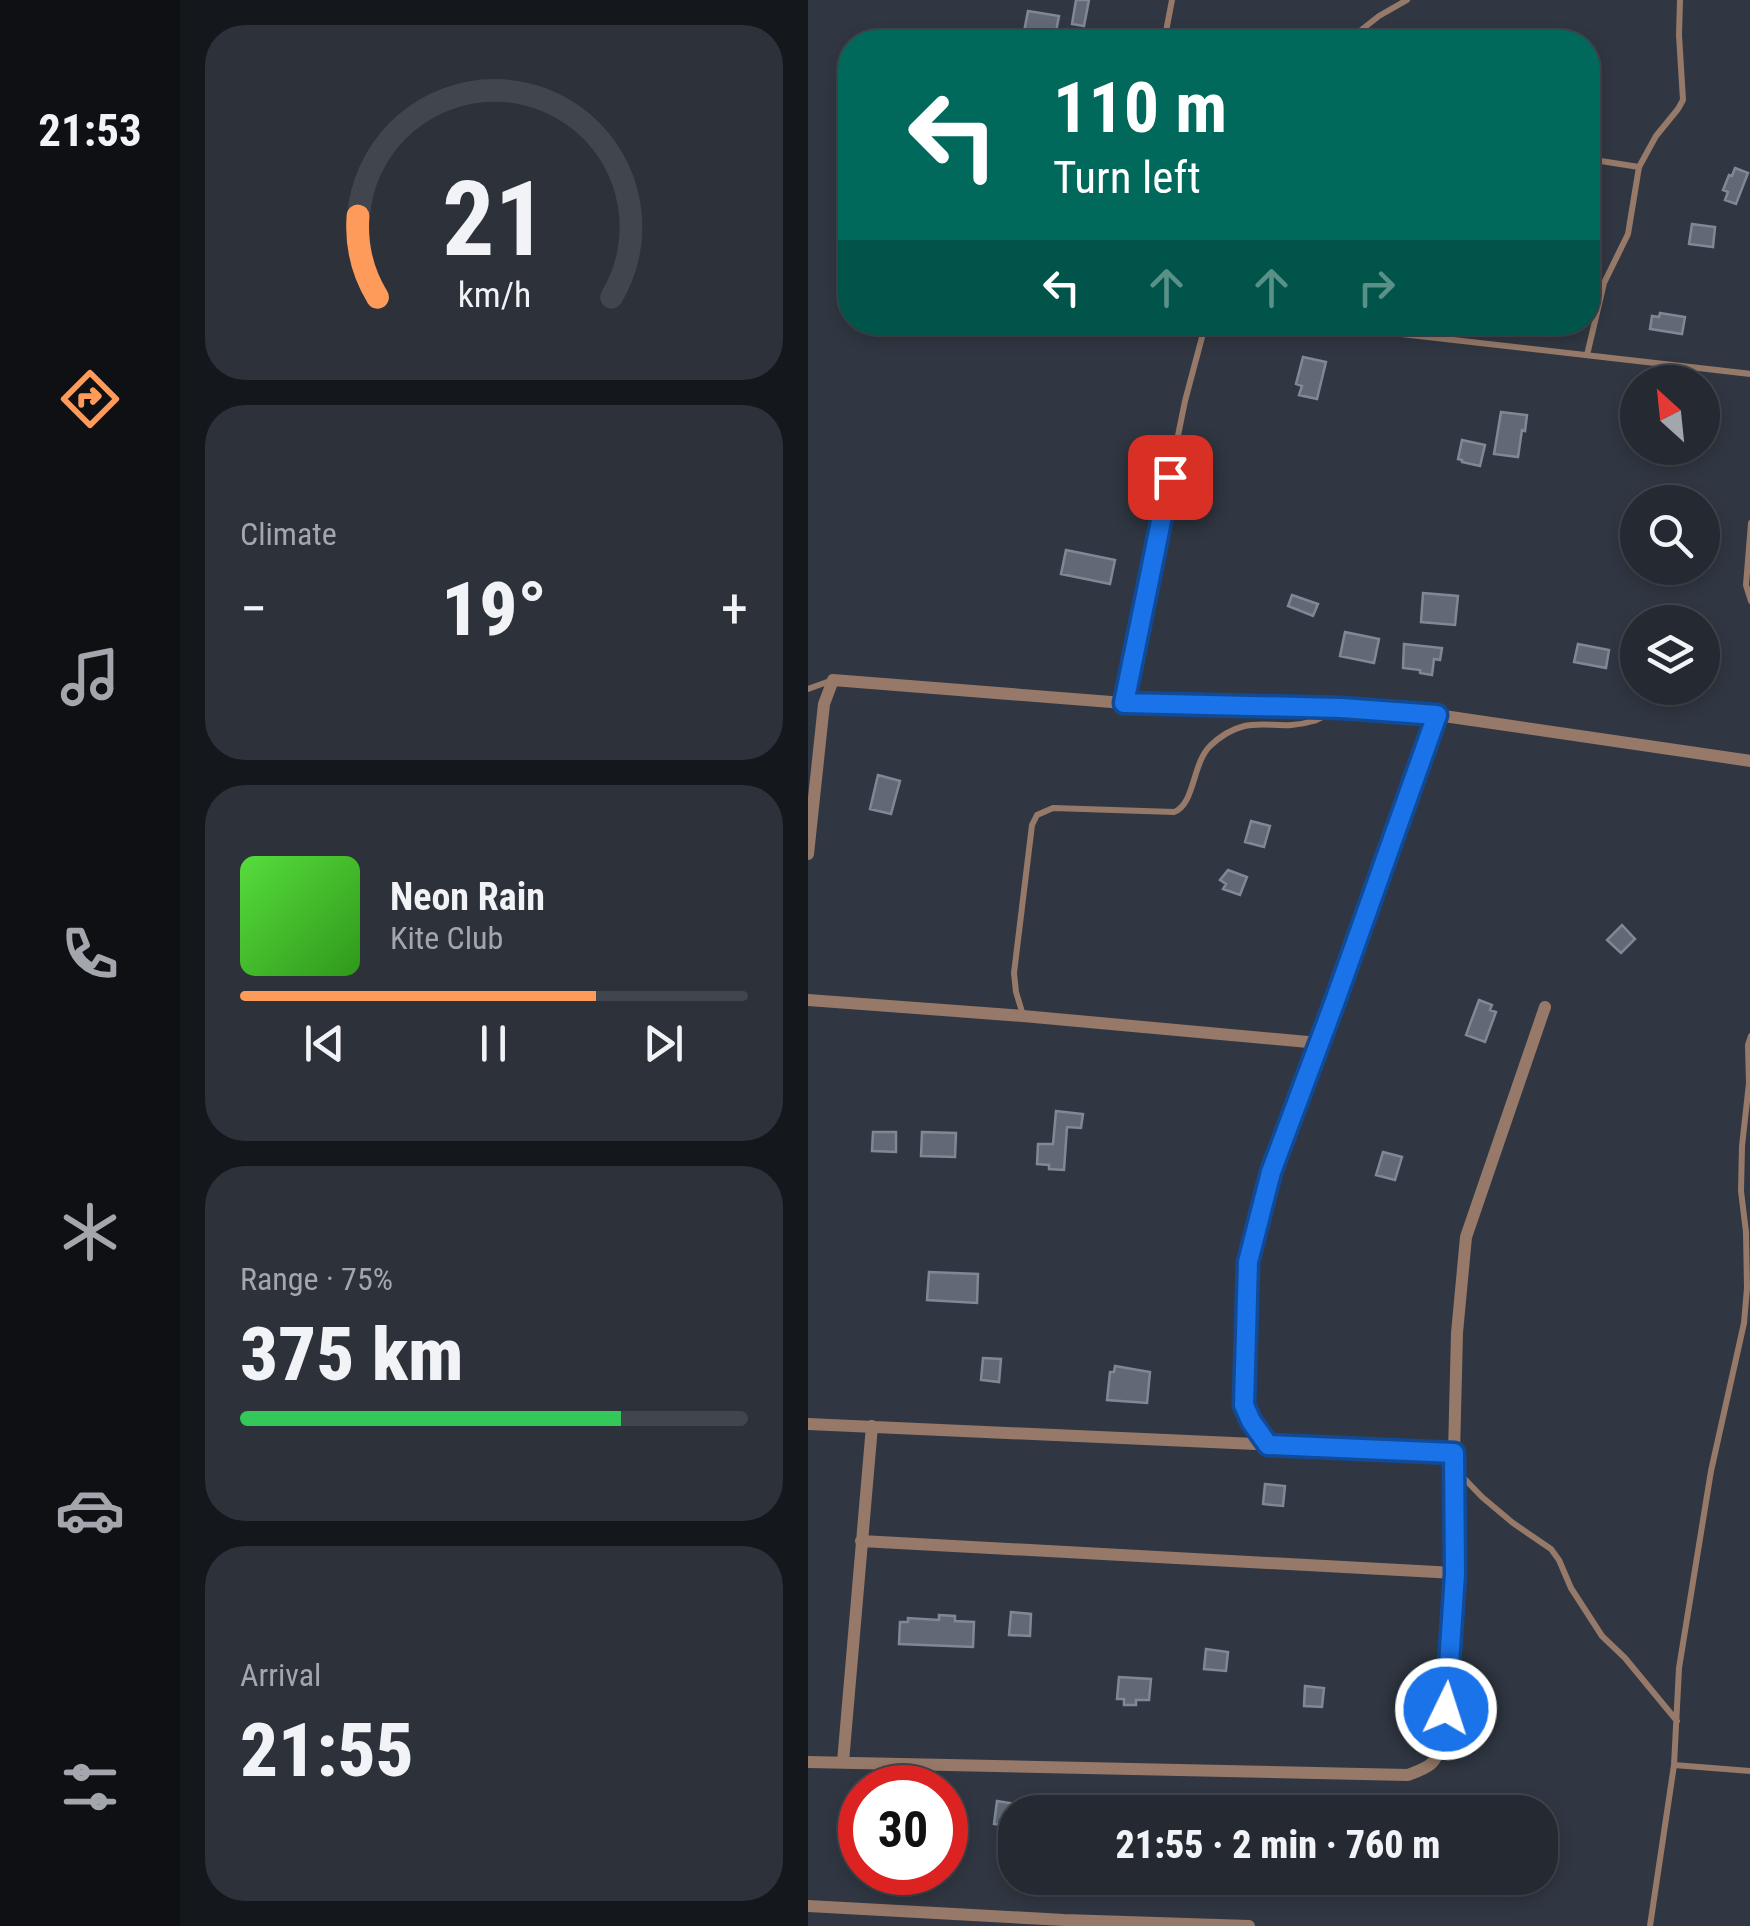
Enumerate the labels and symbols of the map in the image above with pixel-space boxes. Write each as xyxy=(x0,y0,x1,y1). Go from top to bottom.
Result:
north arrow xyxy=(1620,365,1720,465)
pin xyxy=(1128,435,1213,520)
position arrow xyxy=(1394,1657,1498,1761)
speed limit sign: 30 xyxy=(838,1765,968,1895)

